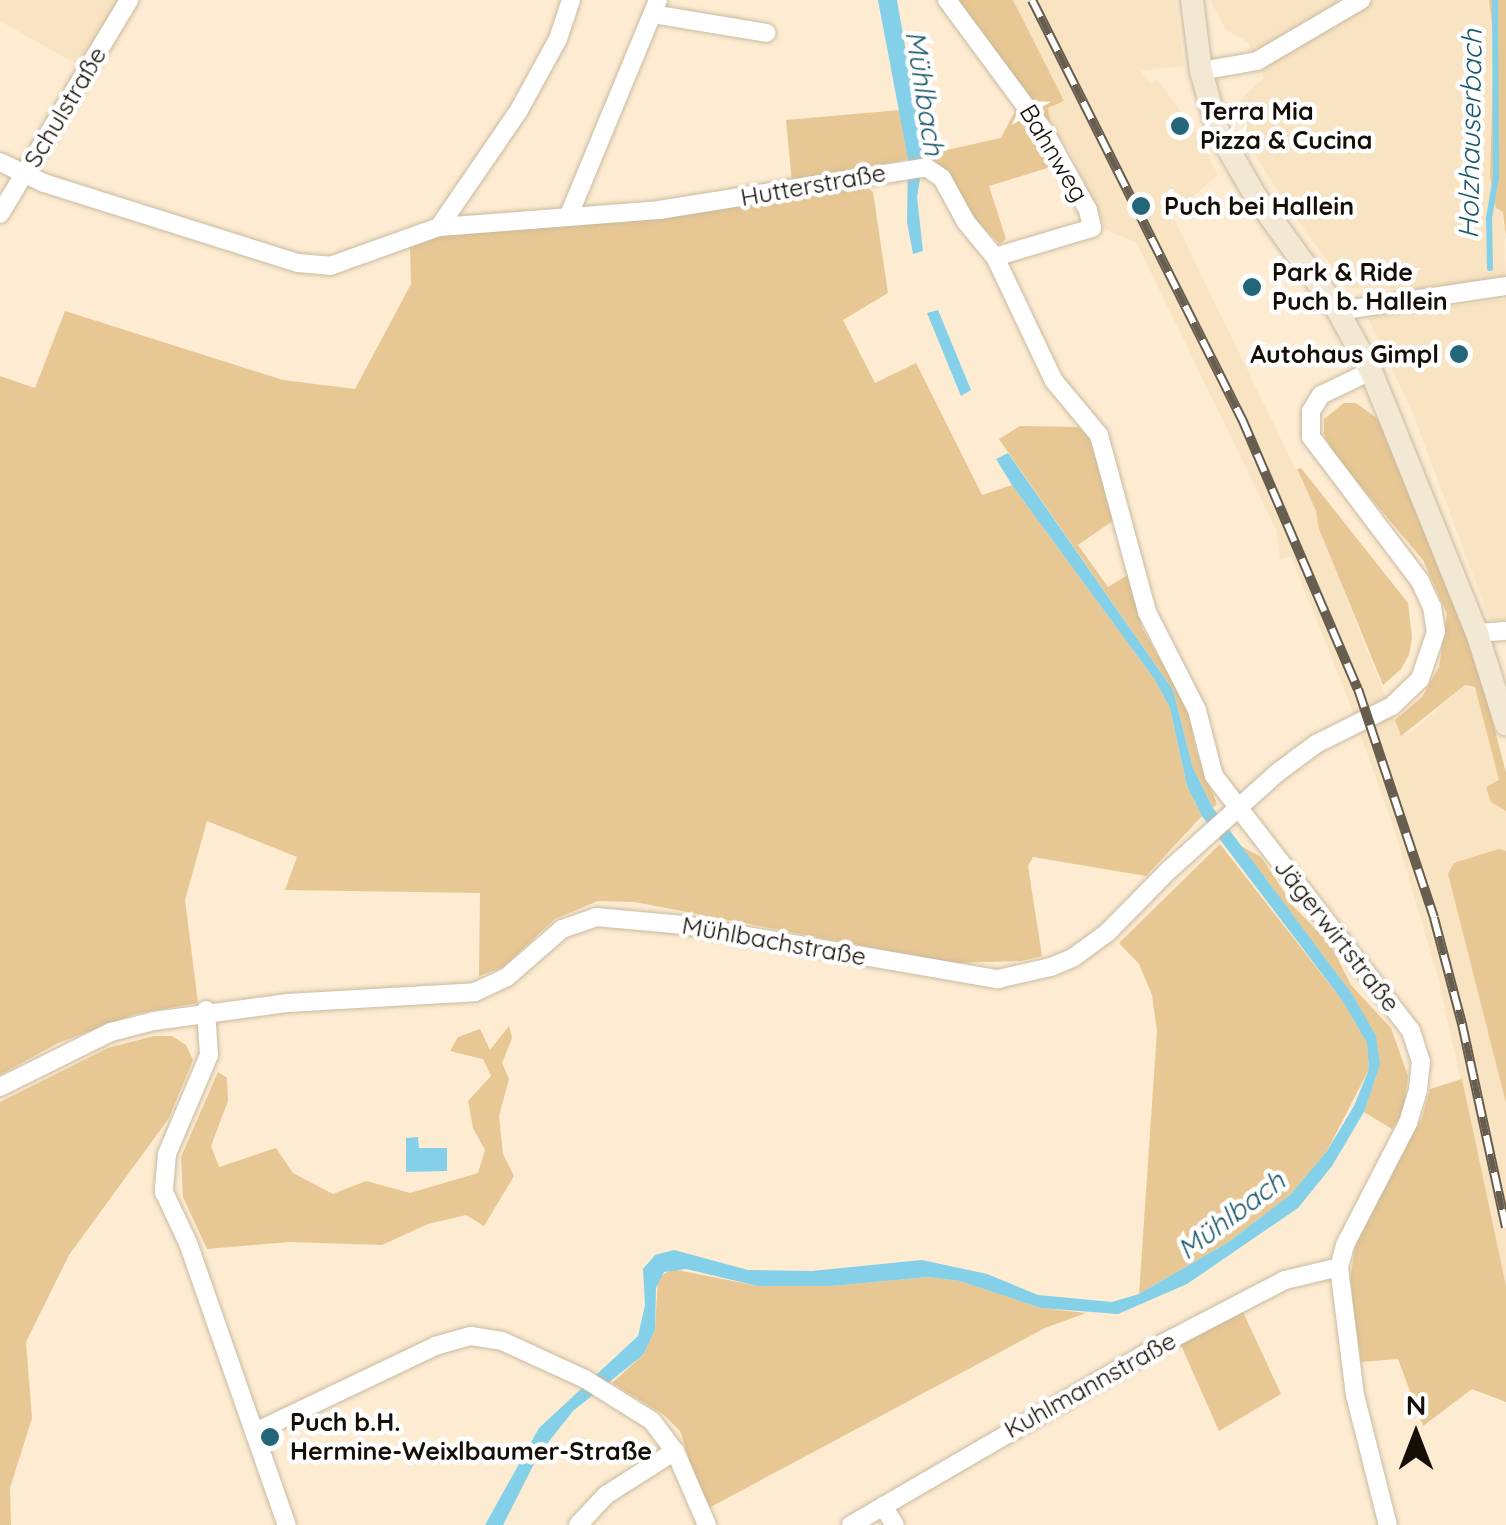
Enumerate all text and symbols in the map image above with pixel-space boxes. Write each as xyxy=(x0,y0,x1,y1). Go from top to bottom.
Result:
water label: Mühlbach xyxy=(899,28,951,158)
water label: Holzhauserbach xyxy=(1451,29,1489,239)
street label: Schulstraße xyxy=(17,41,113,173)
place label: Terra Mia Pizza & Cucina xyxy=(1200,97,1372,156)
street label: Bahnweg xyxy=(1013,99,1095,207)
marker: Terra Mia Pizza & Cucina xyxy=(1169,115,1191,137)
street label: Hutterstraße xyxy=(738,157,888,213)
place label: Puch bei Hallein xyxy=(1164,191,1354,221)
marker: Puch bei Hallein xyxy=(1128,193,1154,219)
place label: Park & Ride Puch b. Hallein xyxy=(1272,258,1448,317)
marker: Park & Ride Puch b. Hallein xyxy=(1241,276,1263,298)
place label: Autohaus Gimpl xyxy=(1250,339,1439,369)
marker: Autohaus Gimpl xyxy=(1448,343,1470,365)
street label: Jägerwirtstraße xyxy=(1268,852,1406,1018)
street label: Mühlbachstraße xyxy=(680,910,868,972)
water label: Mühlbach xyxy=(1171,1164,1291,1266)
street label: Kuhlmannstraße xyxy=(999,1325,1181,1445)
north arrow xyxy=(1366,1385,1466,1485)
text: N xyxy=(1406,1387,1426,1422)
place label: Puch b.H. Hermine-Weixlbaumer-Straße xyxy=(290,1408,652,1467)
marker: Puch b.H. Hermine-Weixlbaumer-Straße xyxy=(259,1426,281,1448)

